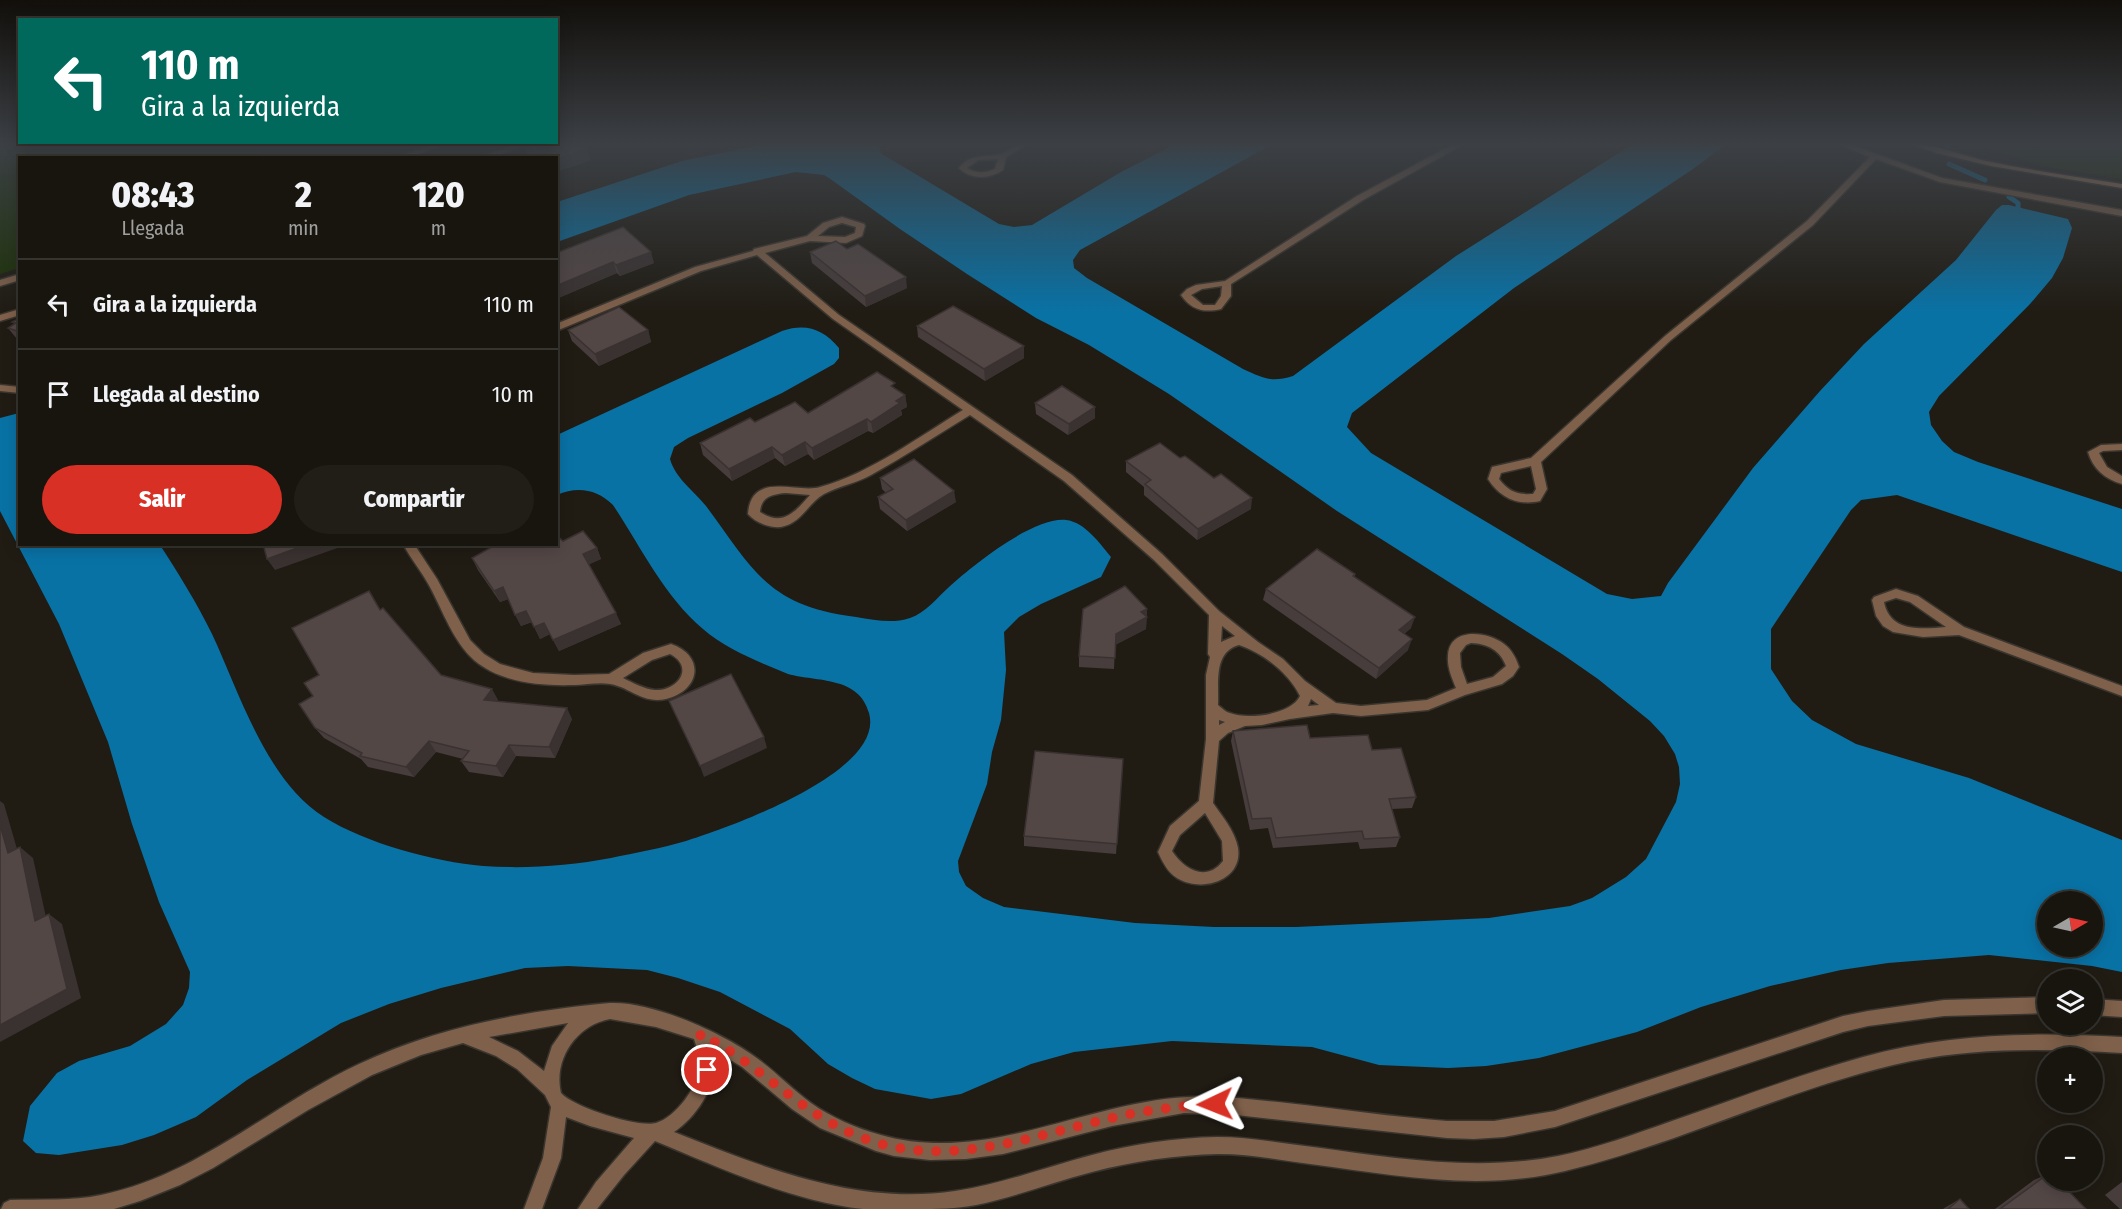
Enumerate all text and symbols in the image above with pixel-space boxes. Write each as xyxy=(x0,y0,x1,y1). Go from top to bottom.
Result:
text: 110 m xyxy=(141,40,240,90)
icon: left xyxy=(42,42,120,120)
text: Gira a la izquierda xyxy=(141,91,340,123)
text: 08:43 xyxy=(111,173,195,217)
text: 2 xyxy=(295,173,312,217)
text: 120 xyxy=(412,173,465,217)
text: Llegada xyxy=(121,216,184,240)
text: min xyxy=(288,216,319,240)
text: m xyxy=(431,216,446,240)
icon: left xyxy=(42,288,75,321)
text: Gira a la izquierda xyxy=(93,291,257,318)
text: 110 m xyxy=(484,291,534,318)
icon: arrive xyxy=(42,378,75,411)
text: Llegada al destino xyxy=(93,381,260,408)
text: 10 m xyxy=(492,381,534,408)
button: Salir xyxy=(42,465,282,534)
button: Compartir xyxy=(294,465,534,534)
north arrow xyxy=(2037,891,2103,957)
map controls xyxy=(2037,891,2103,1191)
button: layers xyxy=(2037,969,2103,1035)
pin xyxy=(681,1044,732,1095)
button: + xyxy=(2037,1047,2103,1113)
icon: arrive xyxy=(690,1053,723,1086)
position arrow xyxy=(1183,1072,1247,1136)
button: − xyxy=(2037,1125,2103,1191)

